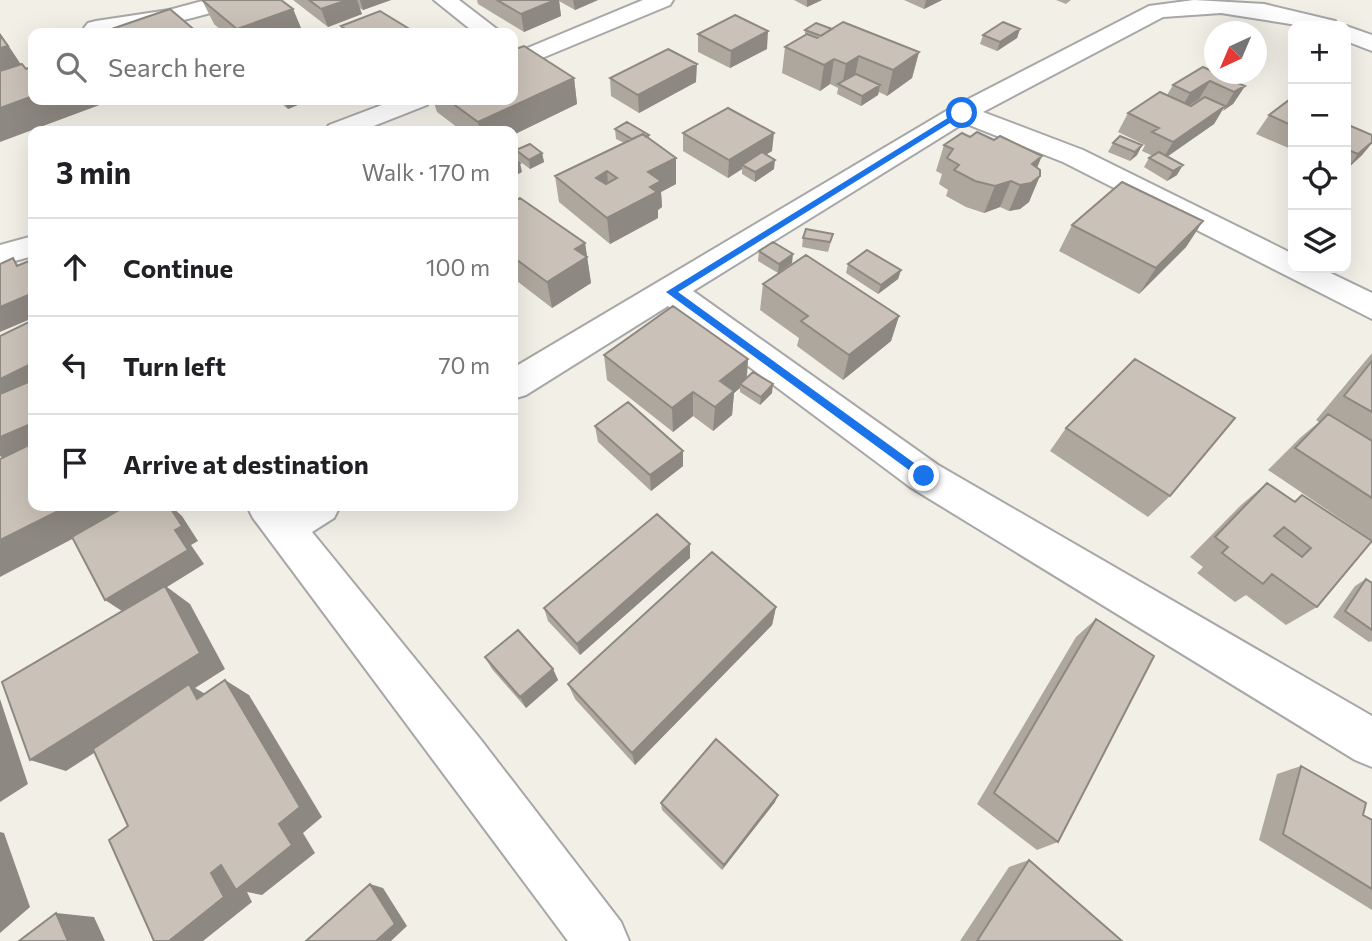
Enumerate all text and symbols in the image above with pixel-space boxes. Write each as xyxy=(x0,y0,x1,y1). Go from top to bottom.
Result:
north arrow xyxy=(1204,21,1267,84)
map controls xyxy=(1288,21,1351,273)
button: + xyxy=(1288,21,1351,84)
search box xyxy=(28,28,518,105)
icon: search xyxy=(52,48,90,86)
text: Search here xyxy=(108,51,246,82)
button: − xyxy=(1288,84,1351,147)
route start xyxy=(946,97,977,128)
button: locate xyxy=(1288,147,1351,210)
text: 3 min xyxy=(56,153,131,190)
text: Walk · 170 m xyxy=(362,158,490,186)
button: layers xyxy=(1288,210,1351,273)
icon: ahead xyxy=(56,248,94,286)
text: Continue xyxy=(123,252,233,283)
text: 100 m xyxy=(426,253,490,281)
icon: left xyxy=(56,346,94,384)
text: Turn left xyxy=(123,350,226,381)
text: 70 m xyxy=(438,351,490,379)
icon: arrive xyxy=(56,444,94,482)
text: Arrive at destination xyxy=(123,448,369,479)
route end xyxy=(908,460,939,491)

